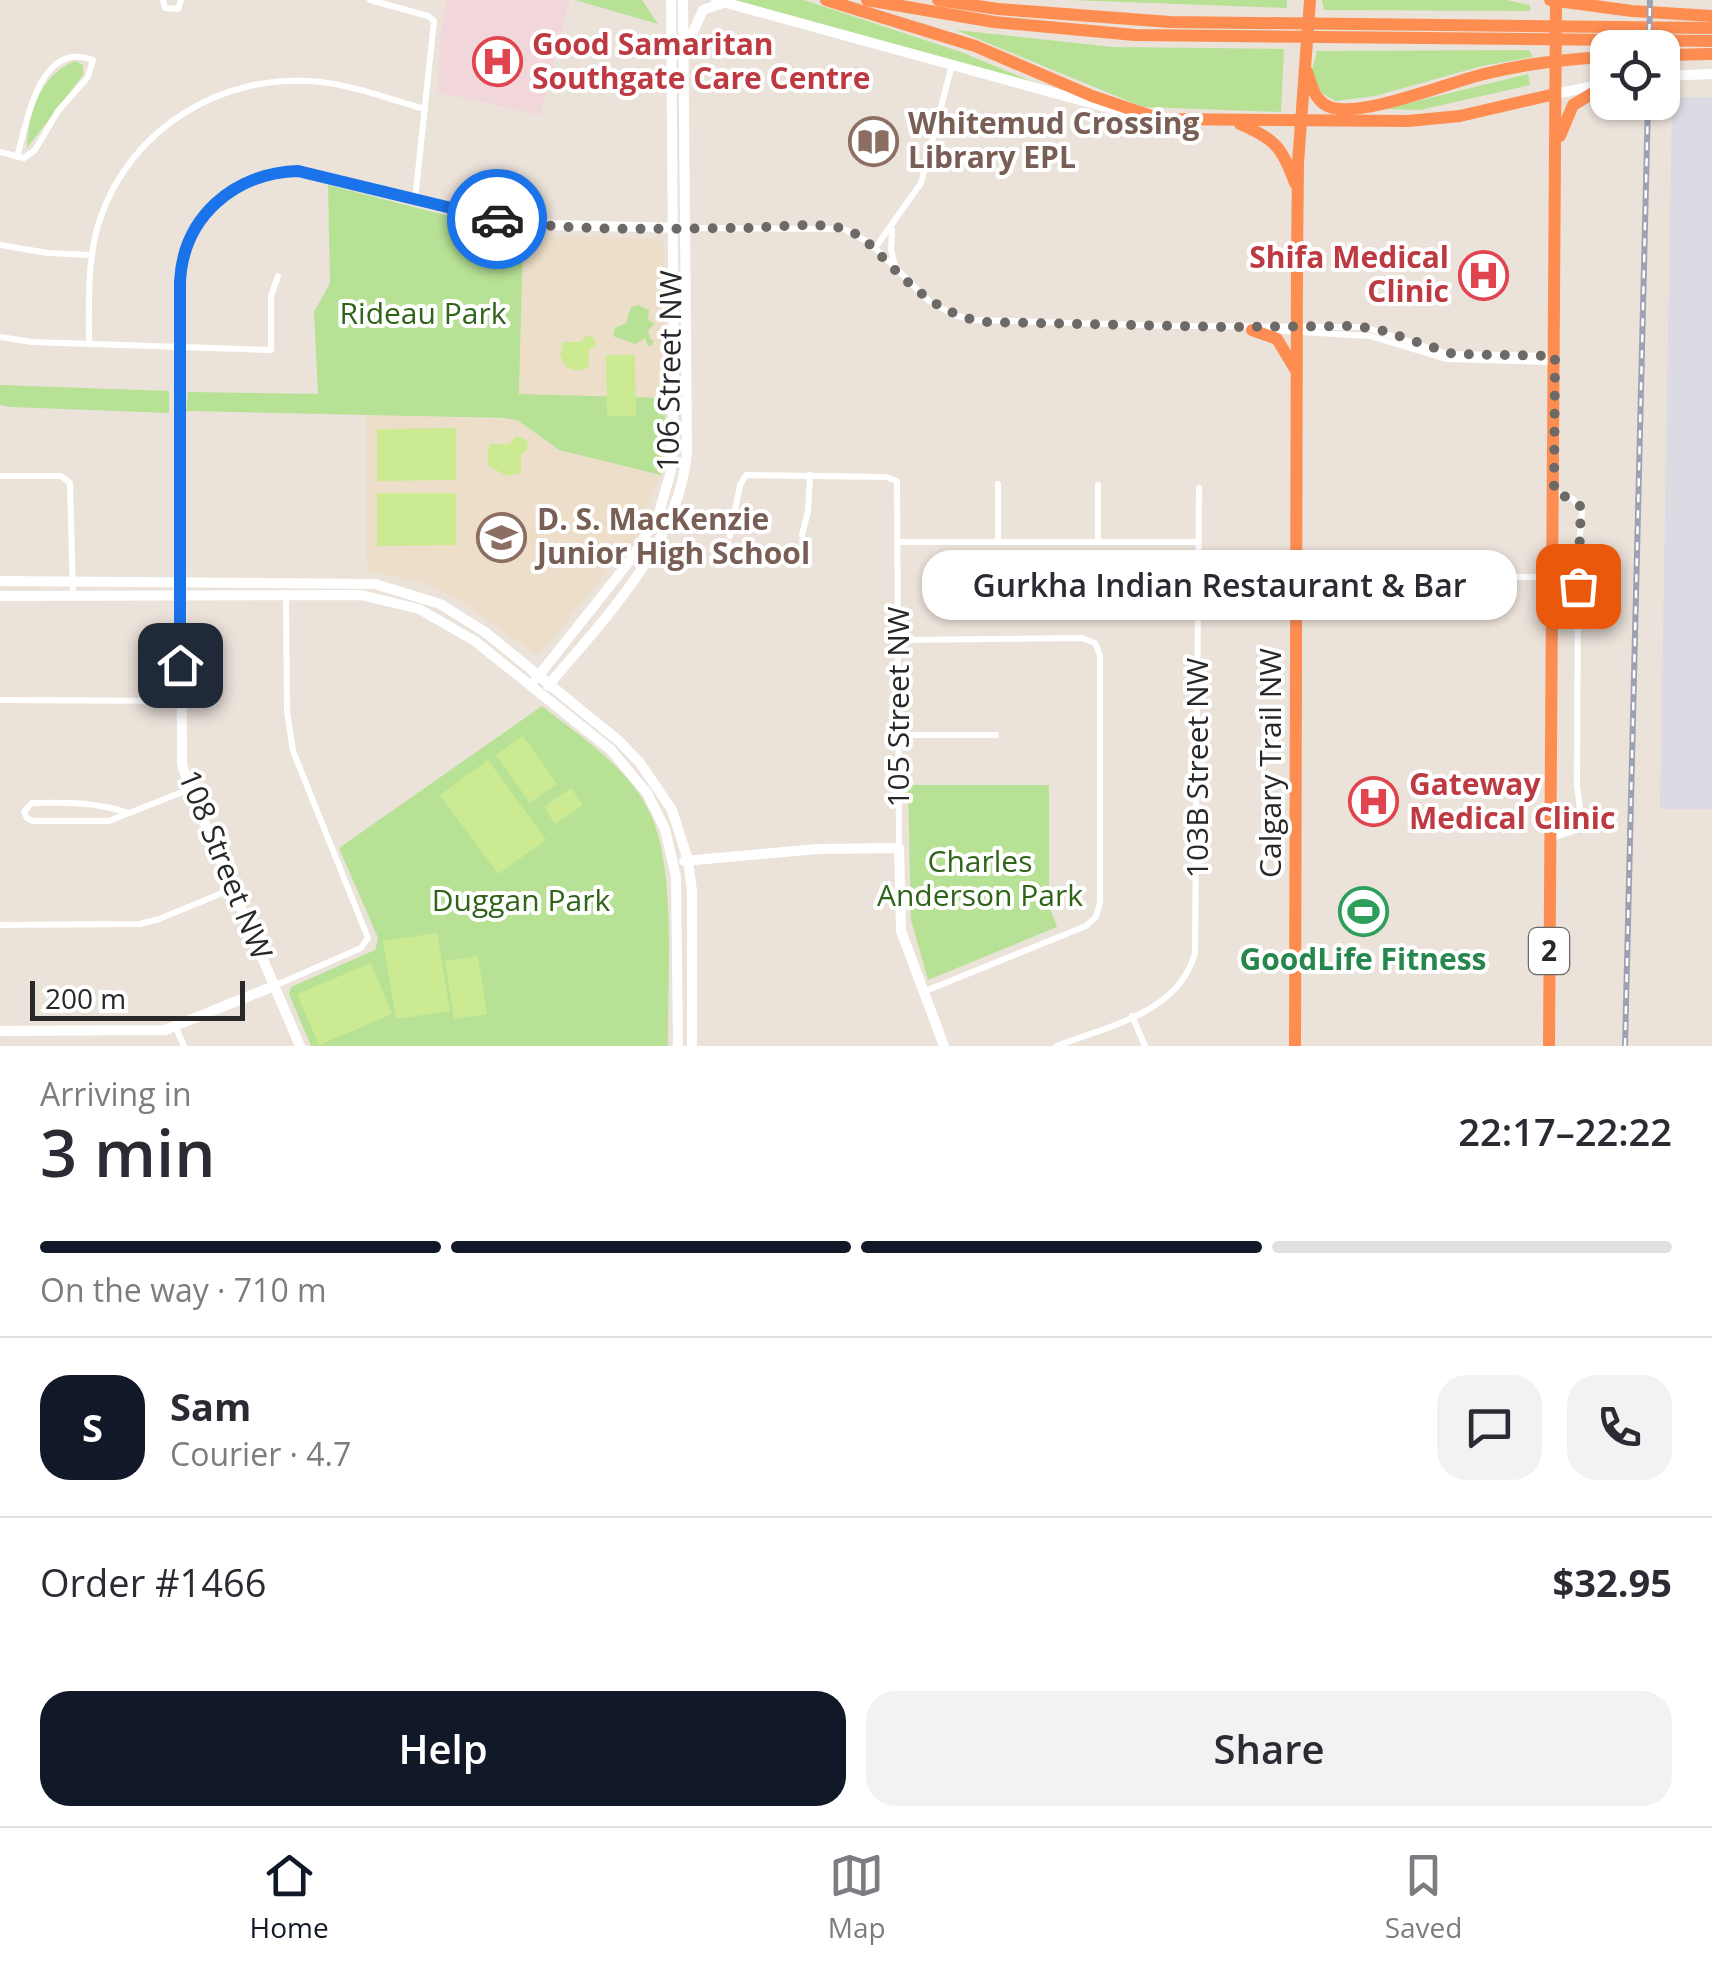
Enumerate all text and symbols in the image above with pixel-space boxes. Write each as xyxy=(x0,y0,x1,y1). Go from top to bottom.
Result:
place label: Good Samaritan Southgate Care Centre xyxy=(532,23,870,98)
map controls xyxy=(1590,30,1680,120)
button: locate xyxy=(1590,30,1680,120)
hospital icon: Good Samaritan Southgate Care Centre xyxy=(471,36,523,88)
place label: Whitemud Crossing Library EPL xyxy=(908,102,1200,177)
library icon: Whitemud Crossing Library EPL xyxy=(847,115,899,167)
courier xyxy=(447,169,547,269)
icon: car xyxy=(470,192,525,247)
place label: Shifa Medical Clinic xyxy=(1249,236,1449,311)
hospital icon: Shifa Medical Clinic xyxy=(1458,249,1510,301)
street label: 106 Street NW xyxy=(646,270,691,472)
park label: Rideau Park xyxy=(340,292,507,333)
place label: D. S. MacKenzie Junior High School xyxy=(534,498,810,573)
school or university icon: D. S. MacKenzie Junior High School xyxy=(476,511,528,563)
pin xyxy=(1536,544,1621,629)
callout: Gurkha Indian Restaurant & Bar xyxy=(923,551,1518,621)
icon: bag xyxy=(1551,559,1606,614)
text: Gurkha Indian Restaurant & Bar xyxy=(972,563,1467,606)
street label: 105 Street NW xyxy=(877,606,918,808)
pin xyxy=(138,623,223,708)
icon: home xyxy=(153,638,208,693)
street label: Calgary Trail NW xyxy=(1249,648,1290,878)
street label: 103B Street NW xyxy=(1176,657,1217,878)
place label: Gateway Medical Clinic xyxy=(1409,763,1615,838)
street label: 108 Street NW xyxy=(170,764,283,966)
hospital icon: Gateway Medical Clinic xyxy=(1348,776,1400,828)
park label: Charles Anderson Park xyxy=(877,840,1083,915)
park label: Duggan Park xyxy=(432,879,610,920)
sports icon: GoodLife Fitness xyxy=(1337,885,1389,937)
road number: 2 xyxy=(1529,928,1569,974)
place label: GoodLife Fitness xyxy=(1239,938,1487,979)
scale bar xyxy=(30,976,245,1020)
text: 200 m xyxy=(45,979,126,1017)
text: Arriving in xyxy=(40,1072,192,1115)
text: 22:17–22:22 xyxy=(1458,1105,1672,1157)
text: 3 min xyxy=(40,1108,215,1196)
text: On the way · 710 m xyxy=(40,1268,327,1311)
button: chat xyxy=(1437,1375,1542,1480)
button: phone xyxy=(1567,1375,1672,1480)
text: Sam xyxy=(170,1380,251,1432)
text: S xyxy=(82,1401,103,1453)
text: Courier · 4.7 xyxy=(170,1432,351,1475)
text: Order #1466 xyxy=(40,1556,267,1608)
text: $32.95 xyxy=(1553,1556,1672,1608)
button: Help xyxy=(40,1691,846,1806)
button: Share xyxy=(866,1691,1672,1806)
tab: Home xyxy=(250,1848,329,1946)
tab: Map xyxy=(828,1848,886,1946)
tab: Saved xyxy=(1385,1848,1462,1946)

